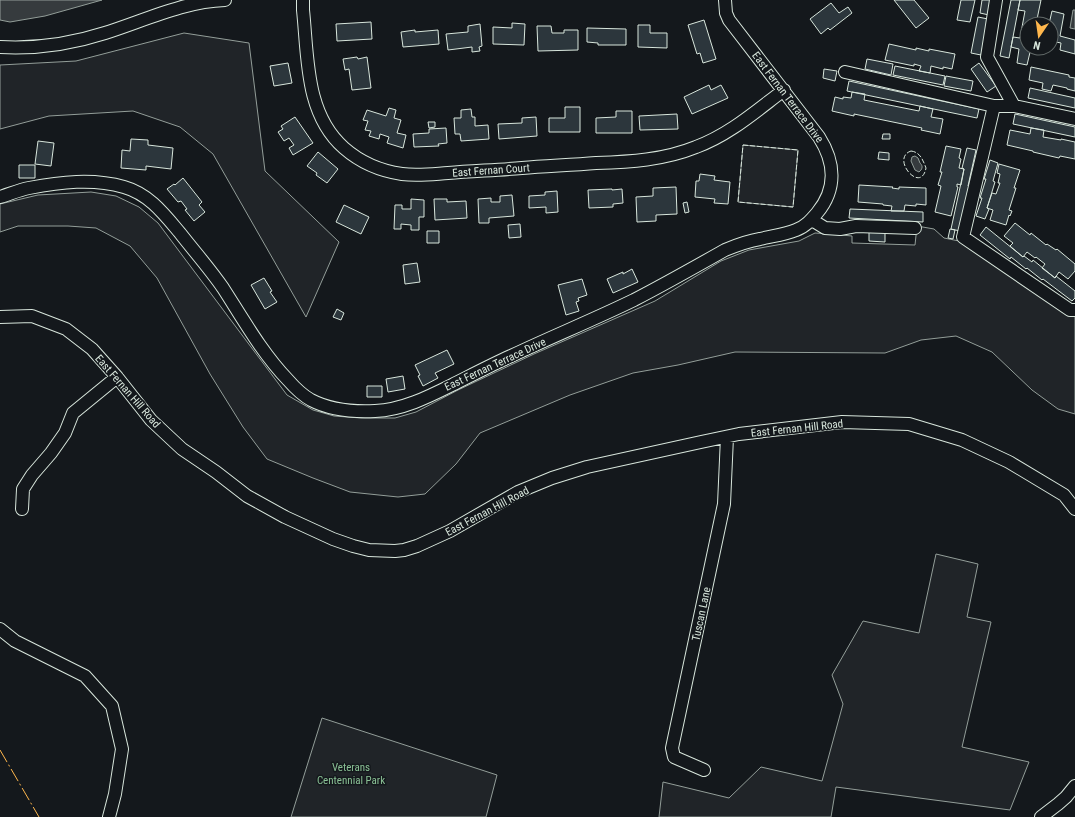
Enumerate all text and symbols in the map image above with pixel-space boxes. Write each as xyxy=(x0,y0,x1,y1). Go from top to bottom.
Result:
north arrow xyxy=(1019,16,1059,56)
text: N xyxy=(1032,38,1042,52)
street label: East Fernan Terrace Drive xyxy=(749,49,826,145)
street label: East Fernan Court xyxy=(452,161,530,180)
street label: East Fernan Terrace Drive xyxy=(442,335,548,394)
street label: East Fernan Hill Road xyxy=(92,352,163,431)
street label: East Fernan Hill Road xyxy=(750,417,844,440)
street label: East Fernan Hill Road xyxy=(443,484,531,539)
street label: Tuscan Lane xyxy=(689,586,714,642)
park label: Veterans Centennial Park xyxy=(317,761,385,787)

